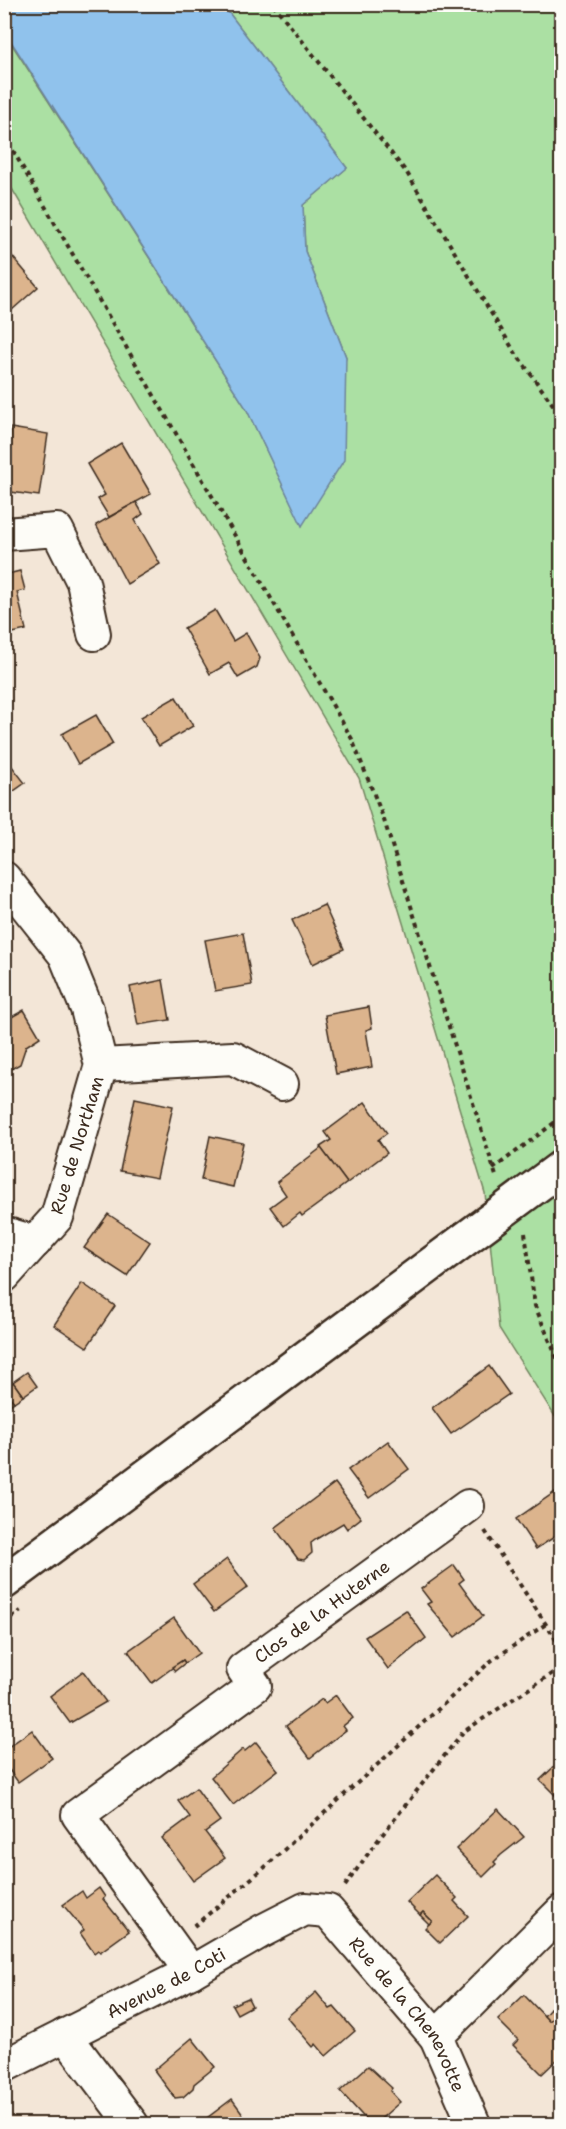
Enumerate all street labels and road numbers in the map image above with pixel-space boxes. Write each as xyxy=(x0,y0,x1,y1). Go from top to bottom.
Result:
street label: Rue de Northam xyxy=(45,1073,109,1217)
street label: Clos de la Huterne xyxy=(250,1554,395,1669)
street label: Rue de la Chenevotte xyxy=(344,1932,471,2096)
street label: Avenue de Coti xyxy=(103,1942,230,2024)

